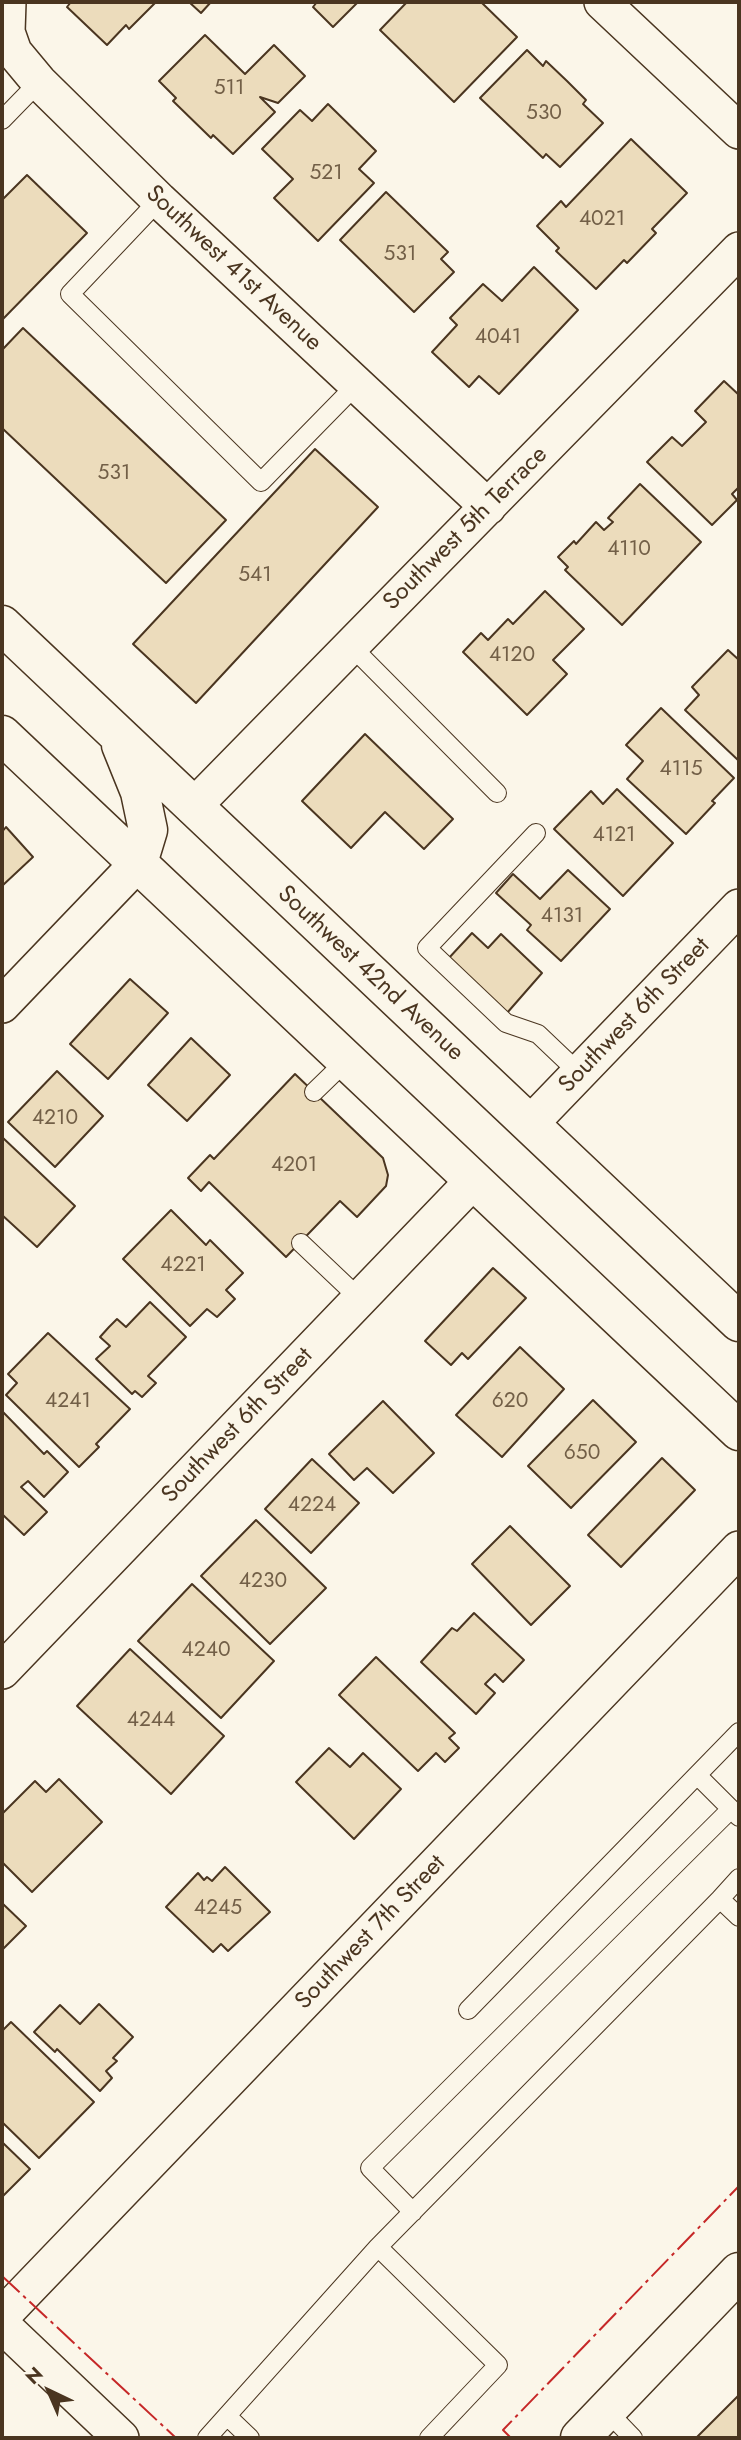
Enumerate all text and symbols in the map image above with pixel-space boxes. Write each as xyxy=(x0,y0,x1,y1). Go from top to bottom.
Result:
house number: 511 xyxy=(214,76,244,102)
house number: 530 xyxy=(526,101,562,127)
house number: 521 xyxy=(309,161,343,187)
street label: Southwest 41st Avenue xyxy=(139,180,327,358)
house number: 4021 xyxy=(579,207,625,233)
house number: 531 xyxy=(384,242,416,268)
house number: 4041 xyxy=(475,325,521,351)
street label: Southwest 5th Terrace xyxy=(378,441,554,617)
house number: 531 xyxy=(98,461,130,487)
house number: 4110 xyxy=(607,537,651,563)
house number: 541 xyxy=(238,563,272,589)
house number: 4120 xyxy=(489,643,535,669)
house number: 4115 xyxy=(660,757,702,783)
house number: 4121 xyxy=(592,823,636,849)
street label: Southwest 42nd Avenue xyxy=(271,880,469,1068)
house number: 4131 xyxy=(541,904,583,930)
street label: Southwest 6th Street xyxy=(554,932,716,1100)
house number: 4210 xyxy=(32,1106,78,1132)
house number: 4201 xyxy=(271,1153,317,1179)
house number: 4221 xyxy=(160,1253,206,1279)
street label: Southwest 6th Street xyxy=(157,1342,319,1510)
house number: 4241 xyxy=(45,1389,91,1415)
house number: 620 xyxy=(492,1389,528,1415)
house number: 650 xyxy=(564,1441,600,1467)
house number: 4224 xyxy=(288,1493,336,1519)
house number: 4230 xyxy=(239,1569,287,1595)
house number: 4240 xyxy=(181,1638,231,1664)
house number: 4244 xyxy=(127,1708,175,1734)
street label: Southwest 7th Street xyxy=(290,1850,452,2016)
house number: 4245 xyxy=(194,1896,242,1922)
north arrow xyxy=(14,2356,84,2426)
text: N xyxy=(19,2361,49,2390)

